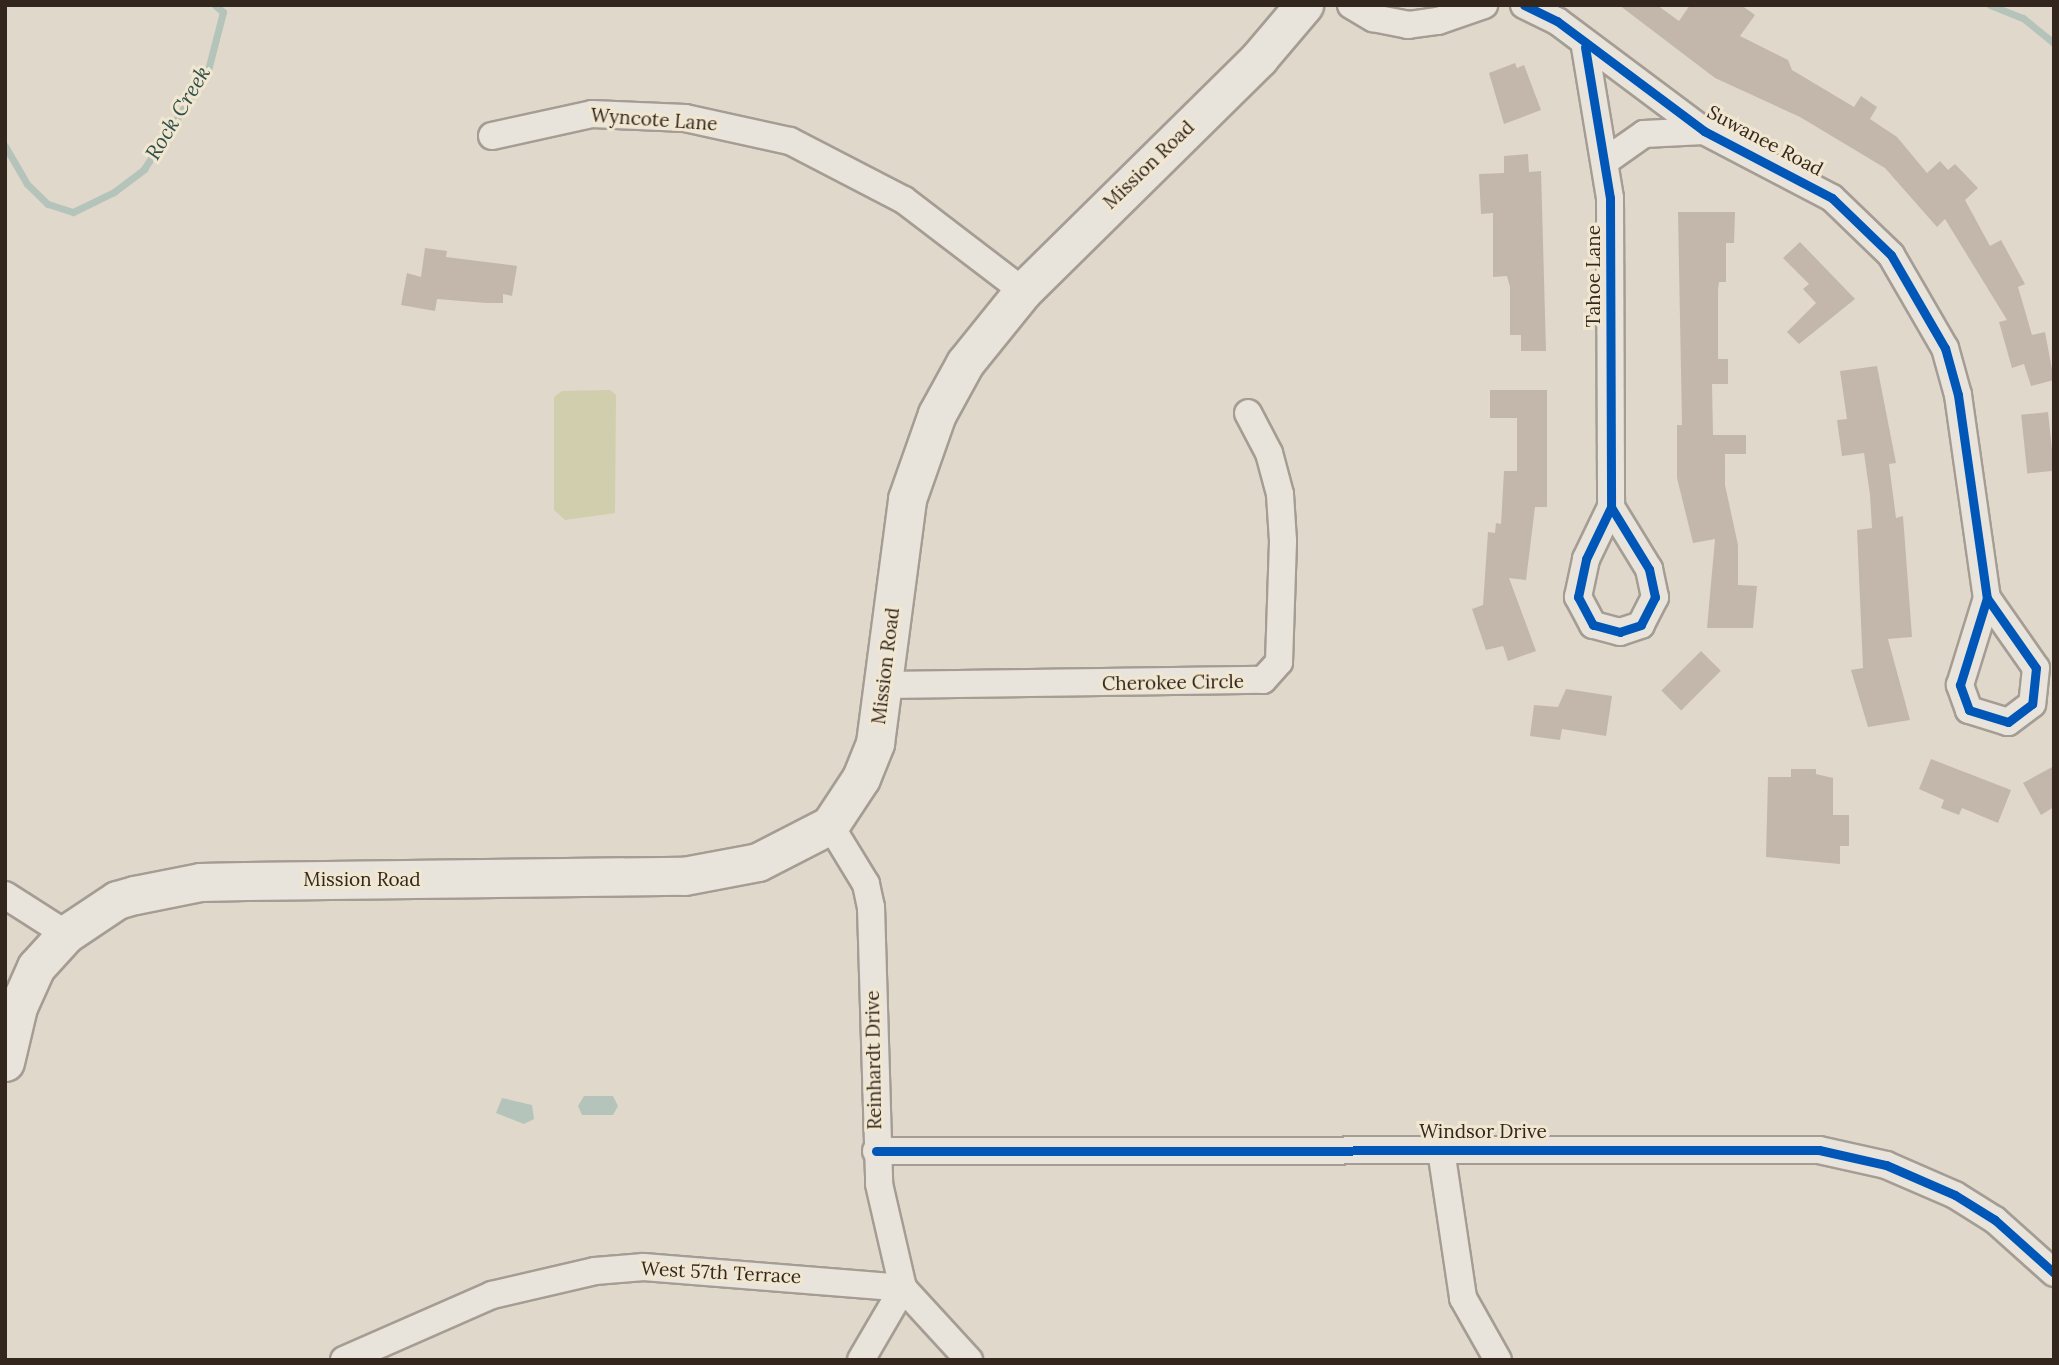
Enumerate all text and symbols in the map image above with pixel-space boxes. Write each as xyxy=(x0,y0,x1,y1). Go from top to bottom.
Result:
water label: Rock Creek xyxy=(140,62,216,164)
street label: Suwanee Road xyxy=(1703,101,1827,181)
street label: Wyncote Lane xyxy=(590,104,718,136)
street label: Mission Road xyxy=(1099,116,1199,214)
street label: Tahoe Lane xyxy=(1583,225,1605,327)
street label: Mission Road xyxy=(868,606,904,726)
street label: Cherokee Circle xyxy=(1102,670,1244,696)
street label: Mission Road xyxy=(303,869,421,891)
street label: Reinhardt Drive xyxy=(861,990,887,1130)
street label: Windsor Drive xyxy=(1419,1121,1547,1143)
street label: West 57th Terrace xyxy=(640,1257,802,1289)

